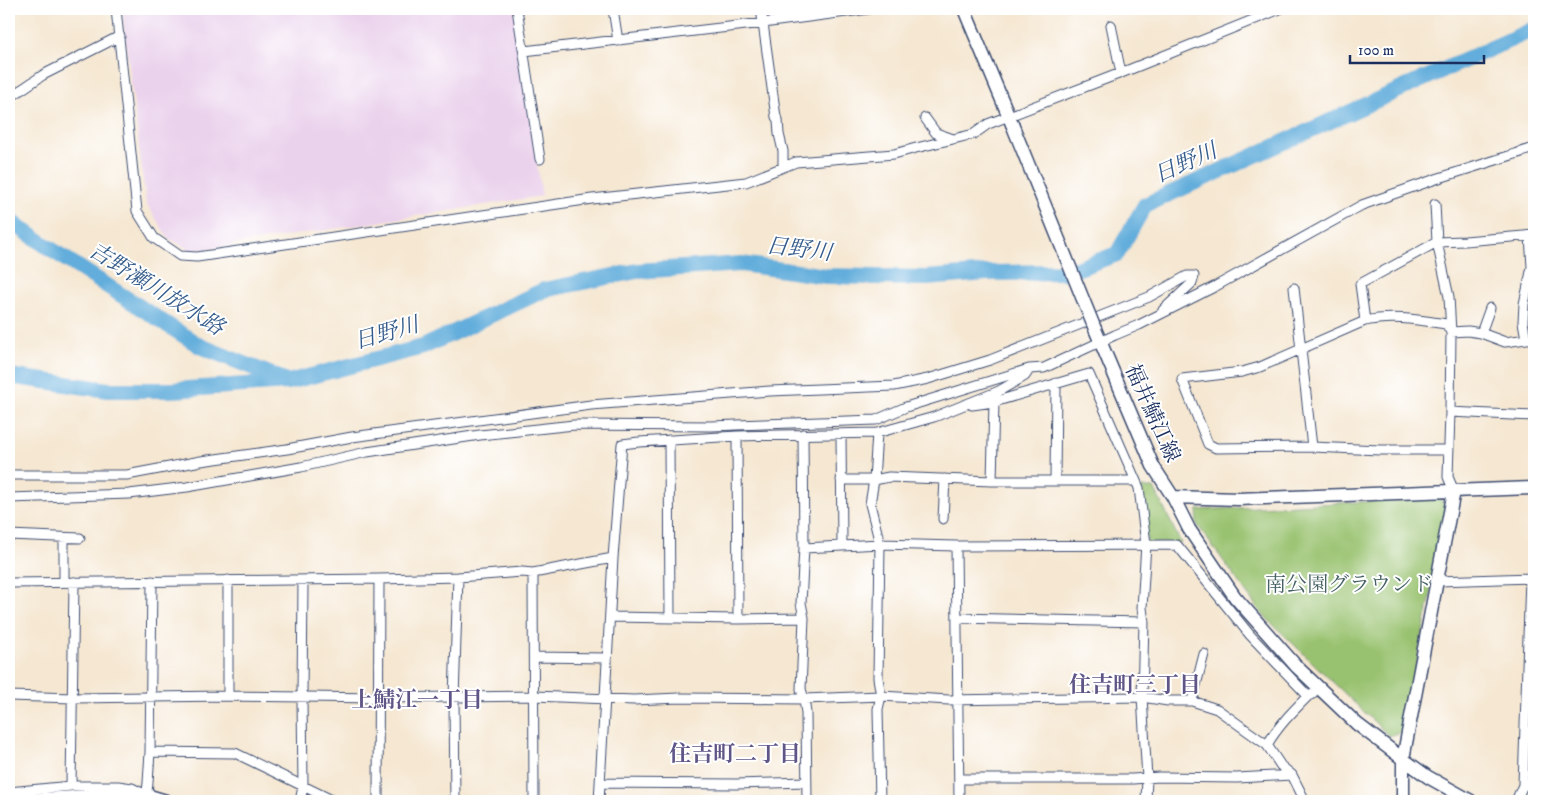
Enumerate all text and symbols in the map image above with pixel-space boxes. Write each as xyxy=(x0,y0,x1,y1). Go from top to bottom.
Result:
scale bar xyxy=(1350,32,1484,64)
text: 100 m xyxy=(1358,41,1394,60)
water label: 日野川 xyxy=(1150,137,1223,189)
water label: 日野川 xyxy=(764,232,835,267)
water label: 吉野瀬川放水路 xyxy=(84,237,230,343)
water label: 日野川 xyxy=(351,311,424,356)
street label: 福井鯖江線 xyxy=(1119,360,1185,467)
park label: 南公園グラウンド xyxy=(1265,572,1433,598)
district label: 住吉町三丁目 xyxy=(1069,672,1201,699)
district label: 上鯖江一丁目 xyxy=(351,687,483,714)
district label: 住吉町二丁目 xyxy=(669,741,801,768)

